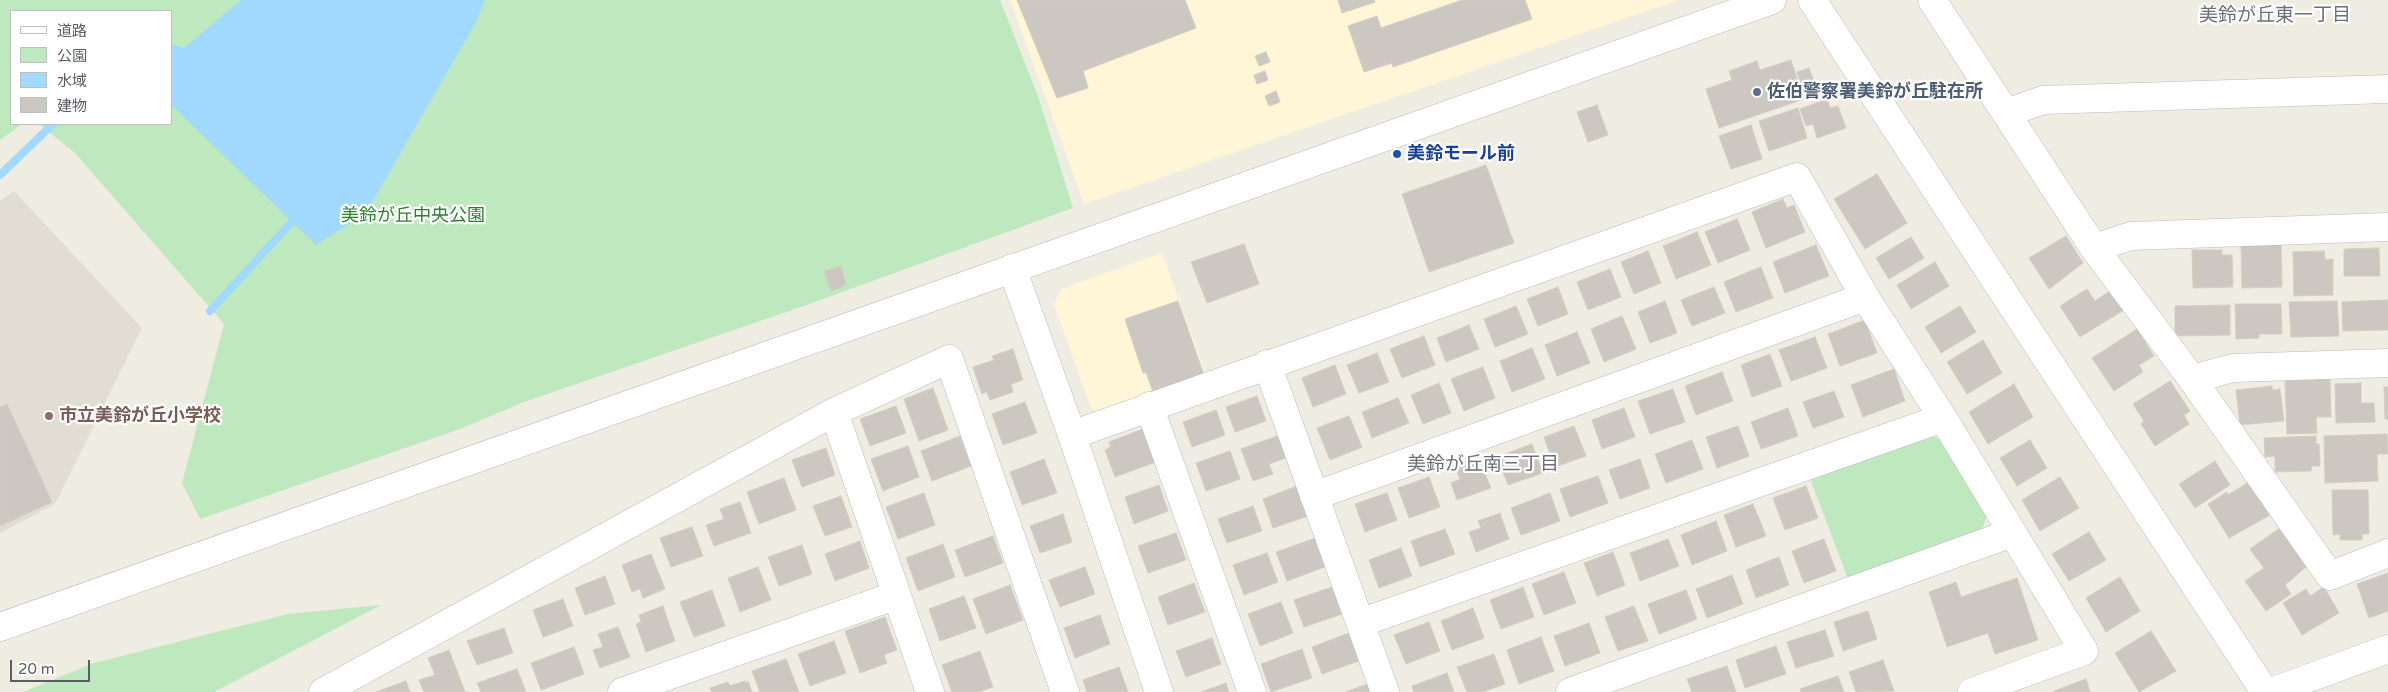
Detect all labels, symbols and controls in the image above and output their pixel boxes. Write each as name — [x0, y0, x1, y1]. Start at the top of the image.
district label: 美鈴が丘東一丁目 — [2199, 5, 2351, 27]
legend — [10, 10, 172, 125]
text: 道路 — [57, 22, 87, 40]
text: 公園 — [57, 47, 87, 65]
text: 水域 — [57, 72, 87, 90]
place label: 佐伯警察署美鈴が丘駐在所 — [1767, 81, 1983, 103]
marker: 佐伯警察署美鈴が丘駐在所 — [1751, 86, 1763, 98]
text: 建物 — [57, 97, 87, 115]
place label: 美鈴モール前 — [1407, 143, 1515, 165]
marker: 美鈴モール前 — [1391, 148, 1403, 160]
park label: 美鈴が丘中央公園 — [341, 205, 485, 227]
place label: 市立美鈴が丘小学校 — [59, 405, 221, 427]
marker: 市立美鈴が丘小学校 — [43, 410, 55, 422]
district label: 美鈴が丘南三丁目 — [1407, 454, 1559, 476]
scale bar — [12, 650, 92, 682]
text: 20 m — [18, 660, 55, 678]

